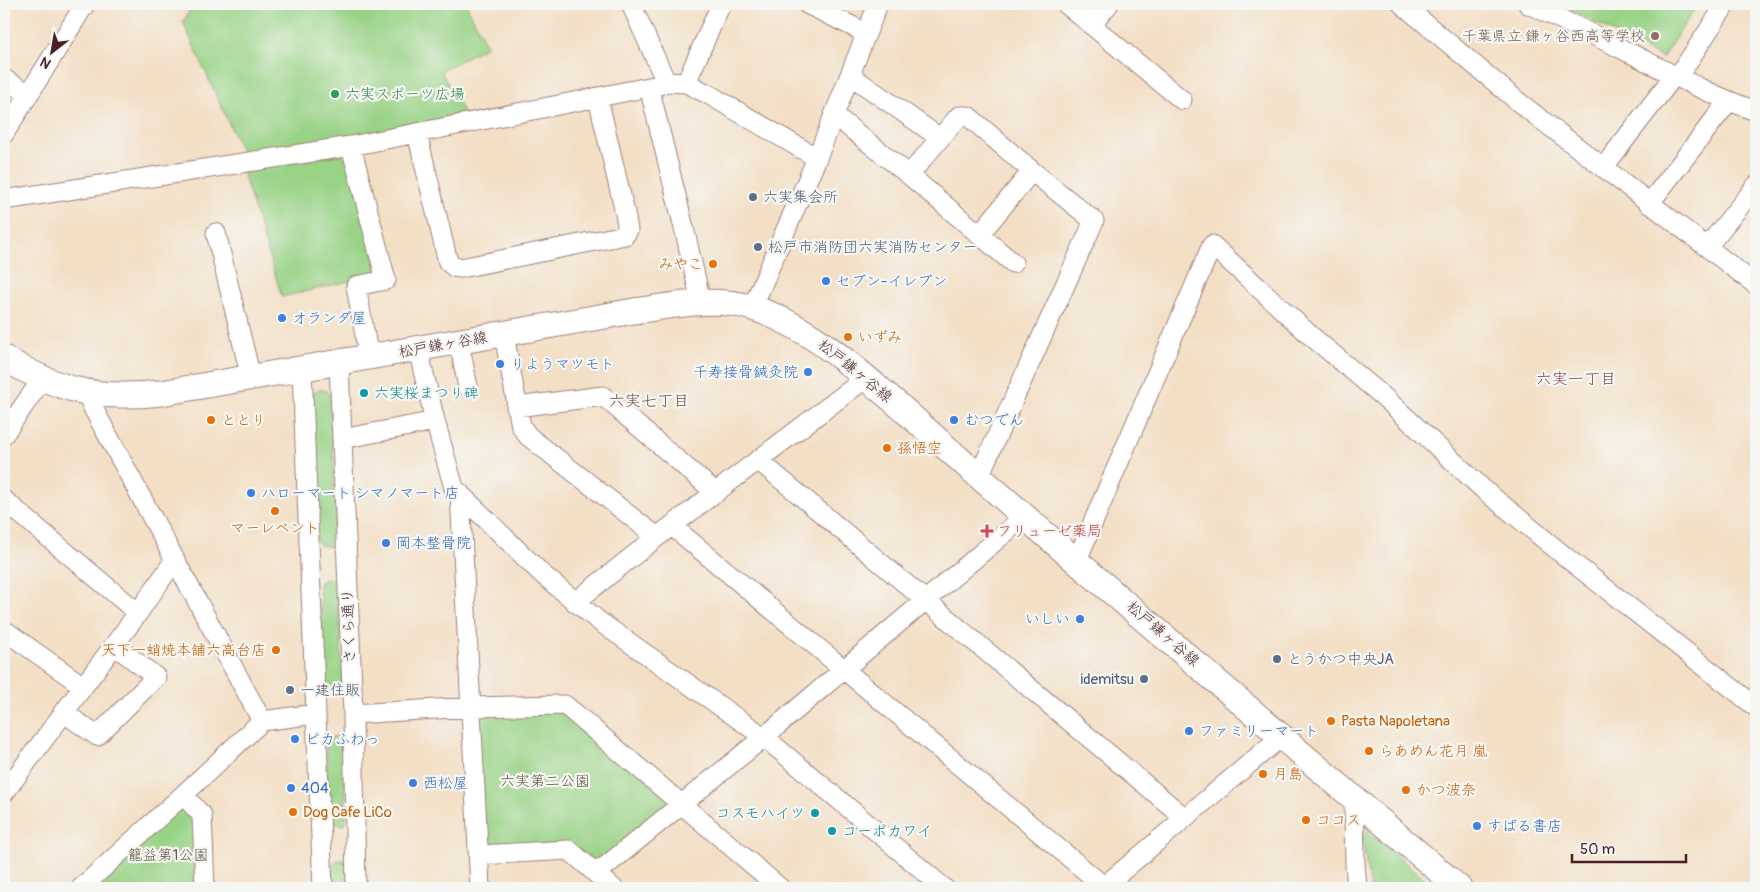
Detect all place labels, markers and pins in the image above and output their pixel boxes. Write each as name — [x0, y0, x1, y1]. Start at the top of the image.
place label: 千葉県立 鎌ヶ谷西高等学校 — [1462, 27, 1645, 46]
marker: 千葉県立 鎌ヶ谷西高等学校 — [1649, 30, 1661, 42]
place label: 六実スポーツ広場 — [345, 85, 465, 104]
marker: 六実スポーツ広場 — [329, 88, 341, 100]
place label: 六実集会所 — [763, 188, 838, 207]
marker: 六実集会所 — [747, 191, 759, 203]
place label: 松戸市消防団六実消防センター — [768, 238, 977, 257]
marker: 松戸市消防団六実消防センター — [752, 241, 764, 253]
place label: みやこ — [658, 255, 703, 274]
marker: みやこ — [707, 258, 719, 270]
place label: セブン-イレブン — [836, 272, 947, 291]
marker: セブン-イレブン — [820, 275, 832, 287]
place label: オランダ屋 — [292, 309, 366, 328]
marker: オランダ屋 — [276, 312, 288, 324]
place label: いずみ — [858, 328, 902, 347]
marker: いずみ — [842, 331, 854, 343]
place label: りようマツモト — [510, 355, 615, 374]
marker: りようマツモト — [494, 358, 506, 370]
place label: 千寿接骨鍼灸院 — [693, 363, 798, 382]
marker: 千寿接骨鍼灸院 — [802, 366, 814, 378]
place label: 六実桜まつり碑 — [374, 384, 479, 403]
marker: 六実桜まつり碑 — [358, 387, 370, 399]
place label: ととり — [221, 411, 266, 430]
place label: むつでん — [964, 411, 1024, 430]
marker: ととり — [205, 414, 217, 426]
marker: むつでん — [948, 414, 960, 426]
place label: 孫悟空 — [897, 439, 942, 458]
marker: 孫悟空 — [881, 442, 893, 454]
place label: ハローマート シマノマート店 — [261, 484, 459, 503]
marker: ハローマート シマノマート店 — [245, 487, 257, 499]
marker: マーレベント — [269, 505, 281, 517]
place label: マーレベント — [230, 519, 320, 538]
place label: フリューゼ薬局 — [997, 522, 1102, 541]
marker: フリューゼ薬局 — [981, 525, 993, 537]
place label: 岡本整骨院 — [396, 534, 471, 553]
marker: 岡本整骨院 — [380, 537, 392, 549]
place label: いしい — [1025, 610, 1070, 629]
marker: いしい — [1074, 613, 1086, 625]
place label: 天下一蛸焼本舗六高台店 — [101, 641, 266, 660]
marker: 天下一蛸焼本舗六高台店 — [270, 644, 282, 656]
place label: とうかつ中央JA — [1287, 650, 1394, 669]
marker: とうかつ中央JA — [1271, 653, 1283, 665]
place label: idemitsu — [1081, 670, 1134, 689]
marker: idemitsu — [1138, 673, 1150, 685]
place label: 一建住販 — [300, 681, 360, 700]
marker: 一建住販 — [284, 684, 296, 696]
place label: Pasta Napoletana — [1341, 712, 1450, 731]
marker: Pasta Napoletana — [1325, 715, 1337, 727]
place label: ファミリーマート — [1199, 722, 1319, 741]
marker: ファミリーマート — [1183, 725, 1195, 737]
place label: ピカふわっ — [305, 730, 380, 749]
marker: ピカふわっ — [289, 733, 301, 745]
place label: らあめん花月 嵐 — [1379, 742, 1487, 761]
marker: らあめん花月 嵐 — [1363, 745, 1375, 757]
place label: 月島 — [1273, 765, 1303, 784]
marker: 月島 — [1257, 768, 1269, 780]
place label: 西松屋 — [423, 774, 468, 793]
marker: 西松屋 — [407, 777, 419, 789]
place label: 404 — [301, 779, 329, 798]
place label: かつ波奈 — [1416, 781, 1476, 800]
marker: 404 — [285, 782, 297, 794]
marker: かつ波奈 — [1400, 784, 1412, 796]
place label: Dog Cafe LiCo — [303, 803, 392, 822]
place label: コスモハイツ — [716, 804, 805, 823]
marker: Dog Cafe LiCo — [287, 806, 299, 818]
marker: コスモハイツ — [809, 807, 821, 819]
place label: ココス — [1316, 811, 1361, 830]
marker: ココス — [1300, 814, 1312, 826]
place label: すばる書店 — [1487, 817, 1562, 836]
marker: すばる書店 — [1471, 820, 1483, 832]
place label: コーポカワイ — [842, 822, 932, 841]
marker: コーポカワイ — [826, 825, 838, 837]

